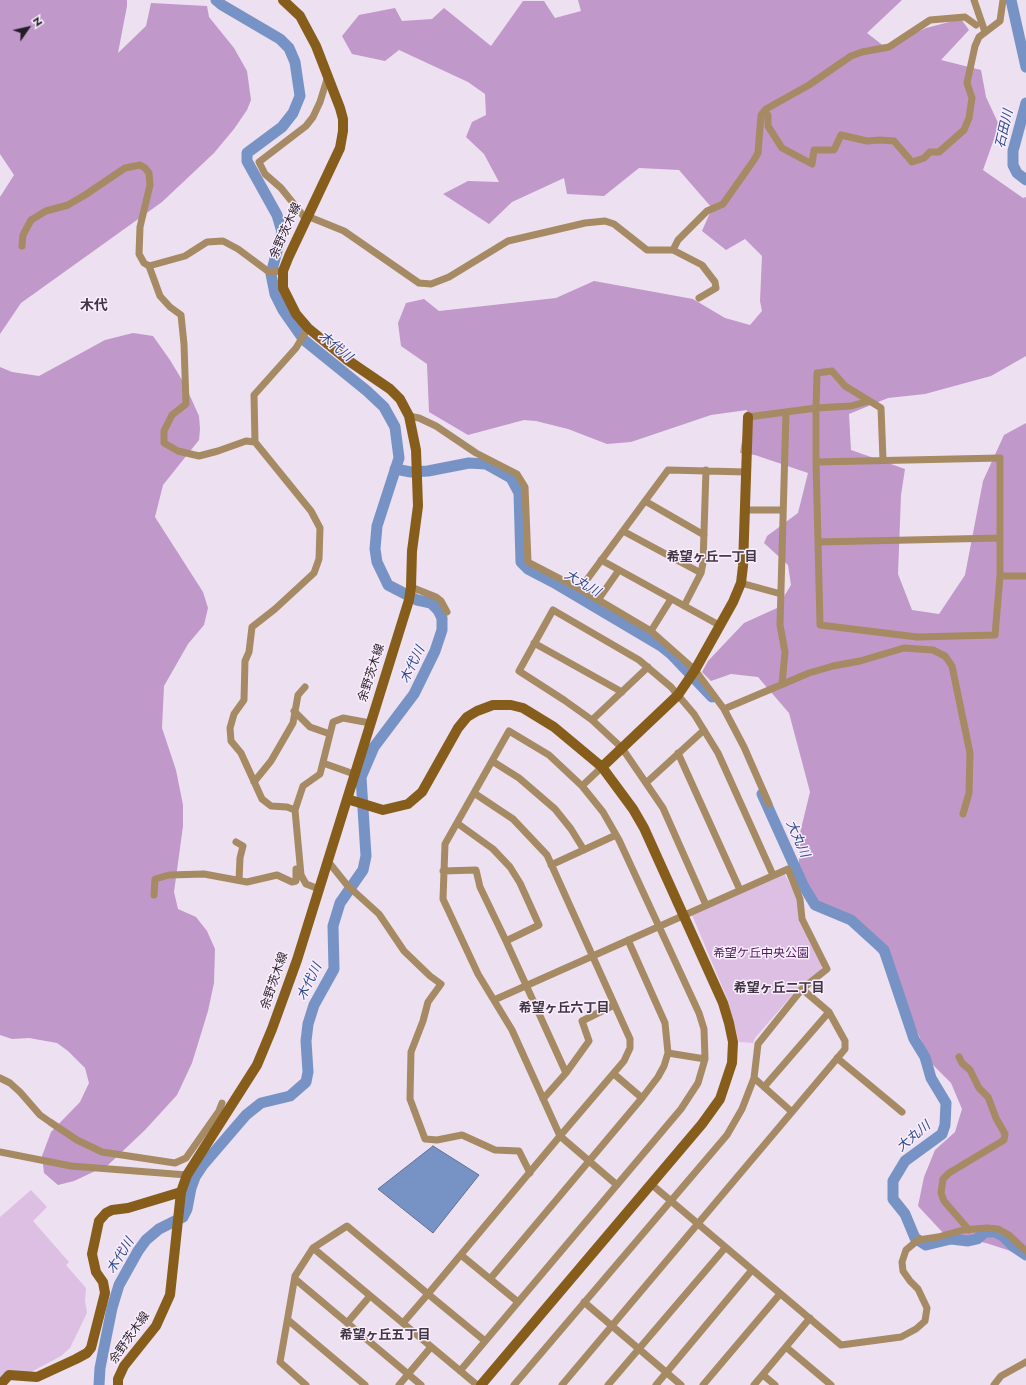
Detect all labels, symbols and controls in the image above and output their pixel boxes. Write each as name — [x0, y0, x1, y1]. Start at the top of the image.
north arrow — [8, 8, 48, 48]
text: N — [29, 13, 47, 29]
water label: 石田川 — [993, 108, 1017, 150]
street label: 余野茨木線 — [267, 201, 305, 261]
district label: 木代 — [80, 299, 108, 315]
water label: 木代川 — [315, 329, 355, 365]
district label: 希望ヶ丘一丁目 — [667, 550, 757, 566]
water label: 大丸川 — [561, 567, 603, 601]
street label: 余野茨木線 — [356, 642, 388, 704]
water label: 木代川 — [397, 644, 429, 686]
water label: 大丸川 — [782, 818, 812, 860]
park label: 希望ケ丘中央公園 — [713, 947, 809, 961]
street label: 余野茨木線 — [258, 950, 292, 1012]
water label: 木代川 — [294, 961, 326, 1003]
district label: 希望ヶ丘二丁目 — [734, 981, 824, 997]
district label: 希望ヶ丘六丁目 — [519, 1001, 609, 1017]
water label: 大丸川 — [894, 1118, 934, 1156]
water label: 木代川 — [104, 1235, 138, 1277]
street label: 余野茨木線 — [107, 1309, 153, 1367]
district label: 希望ヶ丘五丁目 — [340, 1328, 430, 1344]

